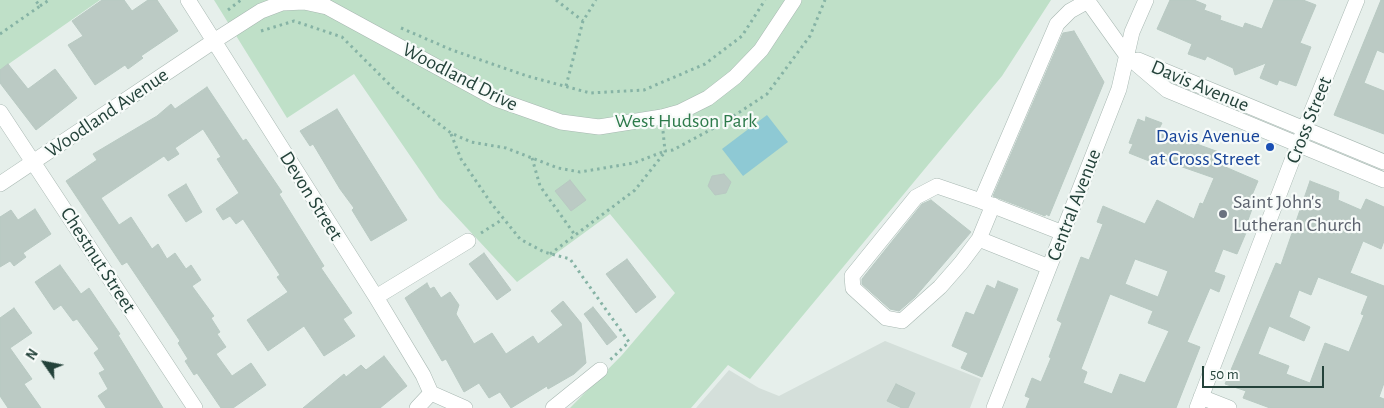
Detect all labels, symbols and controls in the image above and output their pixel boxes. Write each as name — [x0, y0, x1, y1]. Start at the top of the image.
street label: Woodland Drive — [398, 38, 522, 116]
street label: Davis Avenue — [1147, 55, 1253, 117]
street label: Woodland Avenue — [41, 63, 173, 163]
street label: Cross Street — [1281, 73, 1337, 167]
park label: West Hudson Park — [615, 109, 757, 133]
place label: Davis Avenue at Cross Street — [1150, 124, 1260, 171]
marker: Davis Avenue at Cross Street — [1264, 141, 1276, 153]
street label: Central Avenue — [1042, 146, 1106, 264]
street label: Devon Street — [274, 147, 348, 245]
place label: Saint John's Lutheran Church — [1233, 190, 1362, 237]
street label: Chestnut Street — [55, 203, 141, 317]
marker: Saint John's Lutheran Church — [1217, 208, 1229, 220]
north arrow — [20, 338, 70, 388]
text: N — [24, 347, 41, 363]
scale bar — [1204, 356, 1326, 388]
text: 50 m — [1210, 367, 1239, 382]

